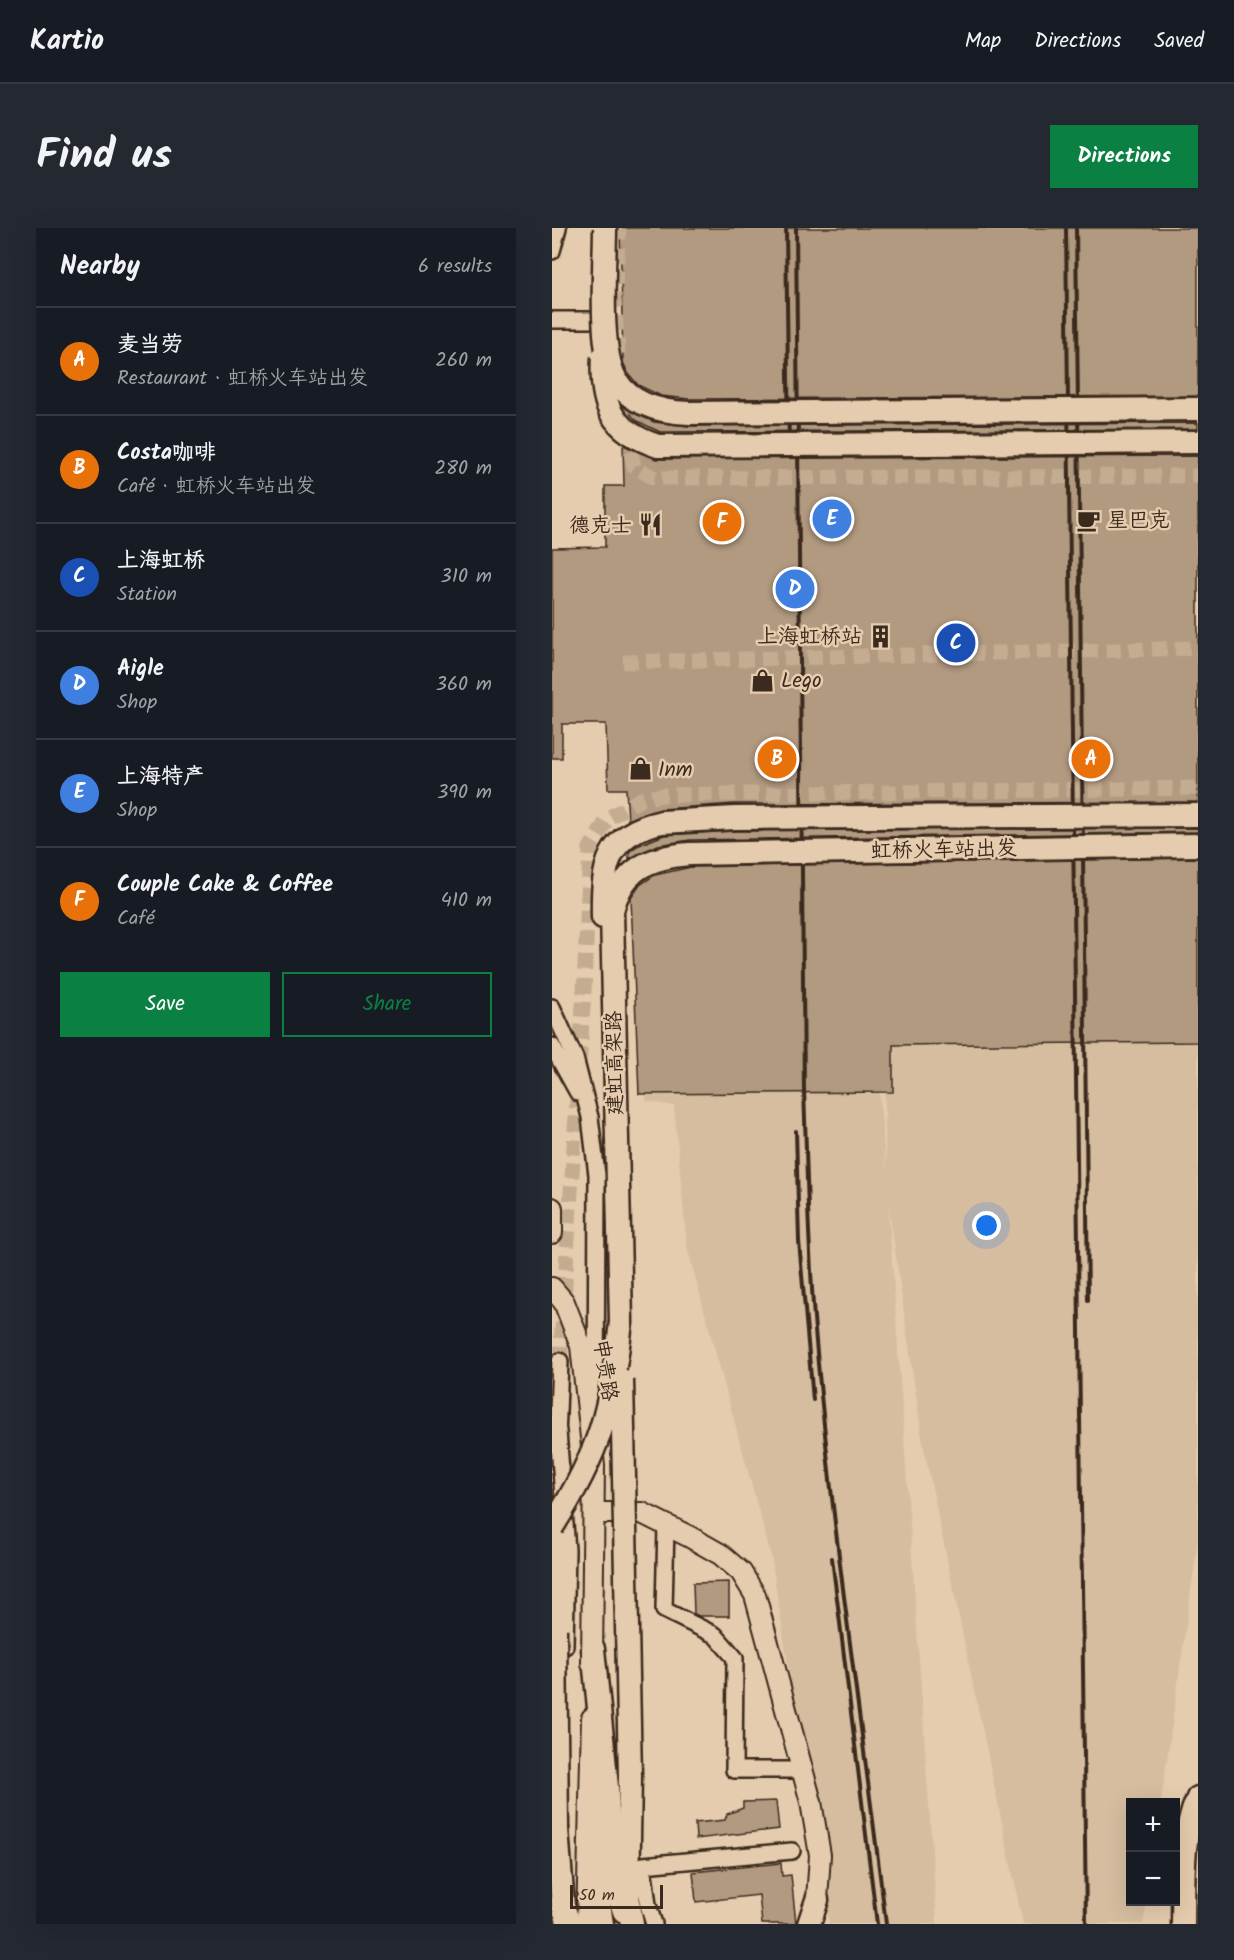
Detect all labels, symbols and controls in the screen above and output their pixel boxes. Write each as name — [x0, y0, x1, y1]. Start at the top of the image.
text: Kartio — [30, 19, 104, 64]
text: Map — [965, 25, 1001, 58]
text: Directions — [1034, 25, 1121, 58]
text: Saved — [1154, 25, 1204, 58]
text: Find us — [36, 123, 172, 190]
button: Directions — [1050, 125, 1198, 188]
text: Nearby — [60, 246, 140, 288]
text: 6 results — [418, 251, 492, 283]
text: 麦当劳 — [117, 328, 183, 363]
text: A — [73, 345, 86, 377]
text: 260 m — [435, 345, 492, 377]
text: Restaurant · 虹桥火车站出发 — [117, 363, 368, 395]
text: Costa咖啡 — [117, 436, 216, 471]
text: B — [73, 453, 86, 485]
text: 280 m — [434, 453, 492, 485]
text: Café · 虹桥火车站出发 — [117, 471, 315, 503]
pin: E — [812, 496, 852, 542]
pin: F — [702, 500, 742, 544]
place label: 星巴克 — [1107, 505, 1170, 538]
cafe icon: 星巴克 — [1076, 507, 1102, 533]
place label: 德克士 — [569, 510, 632, 543]
restaurant icon: 德克士 — [637, 512, 663, 538]
text: 上海虹桥 — [117, 544, 205, 579]
text: C — [73, 561, 86, 593]
text: 310 m — [440, 561, 492, 593]
pin: D — [776, 566, 814, 612]
text: Station — [117, 579, 177, 611]
pin: C — [936, 620, 976, 666]
place label: 上海虹桥站 — [757, 621, 862, 654]
building icon: 上海虹桥站 — [867, 623, 893, 649]
text: Aigle — [117, 652, 164, 687]
place label: Lego — [781, 665, 821, 698]
shop icon: Lego — [750, 667, 776, 693]
text: D — [73, 669, 86, 701]
text: 360 m — [436, 669, 492, 701]
text: Shop — [117, 687, 157, 719]
pin: B — [758, 736, 796, 782]
pin: A — [1072, 736, 1110, 782]
place label: Inm — [658, 754, 692, 787]
shop icon: Inm — [627, 756, 653, 782]
text: 上海特产 — [117, 760, 205, 795]
text: E — [74, 777, 85, 809]
text: 390 m — [437, 777, 492, 809]
text: Shop — [117, 795, 157, 827]
street label: 虹桥火车站出发 — [870, 833, 1018, 868]
text: Couple Cake & Coffee — [117, 868, 333, 903]
text: F — [74, 885, 85, 917]
text: 410 m — [441, 885, 492, 917]
text: Café — [117, 903, 155, 935]
button: Save — [60, 972, 270, 1037]
button: Share — [282, 972, 492, 1037]
street label: 建虹高架路 — [598, 1010, 633, 1116]
your location — [972, 1211, 1001, 1240]
street label: 申贵路 — [583, 1337, 626, 1404]
map controls — [1126, 1798, 1180, 1906]
button: + — [1126, 1798, 1180, 1852]
button: − — [1126, 1852, 1180, 1906]
scale bar — [570, 1882, 663, 1910]
text: 50 m — [579, 1883, 615, 1908]

